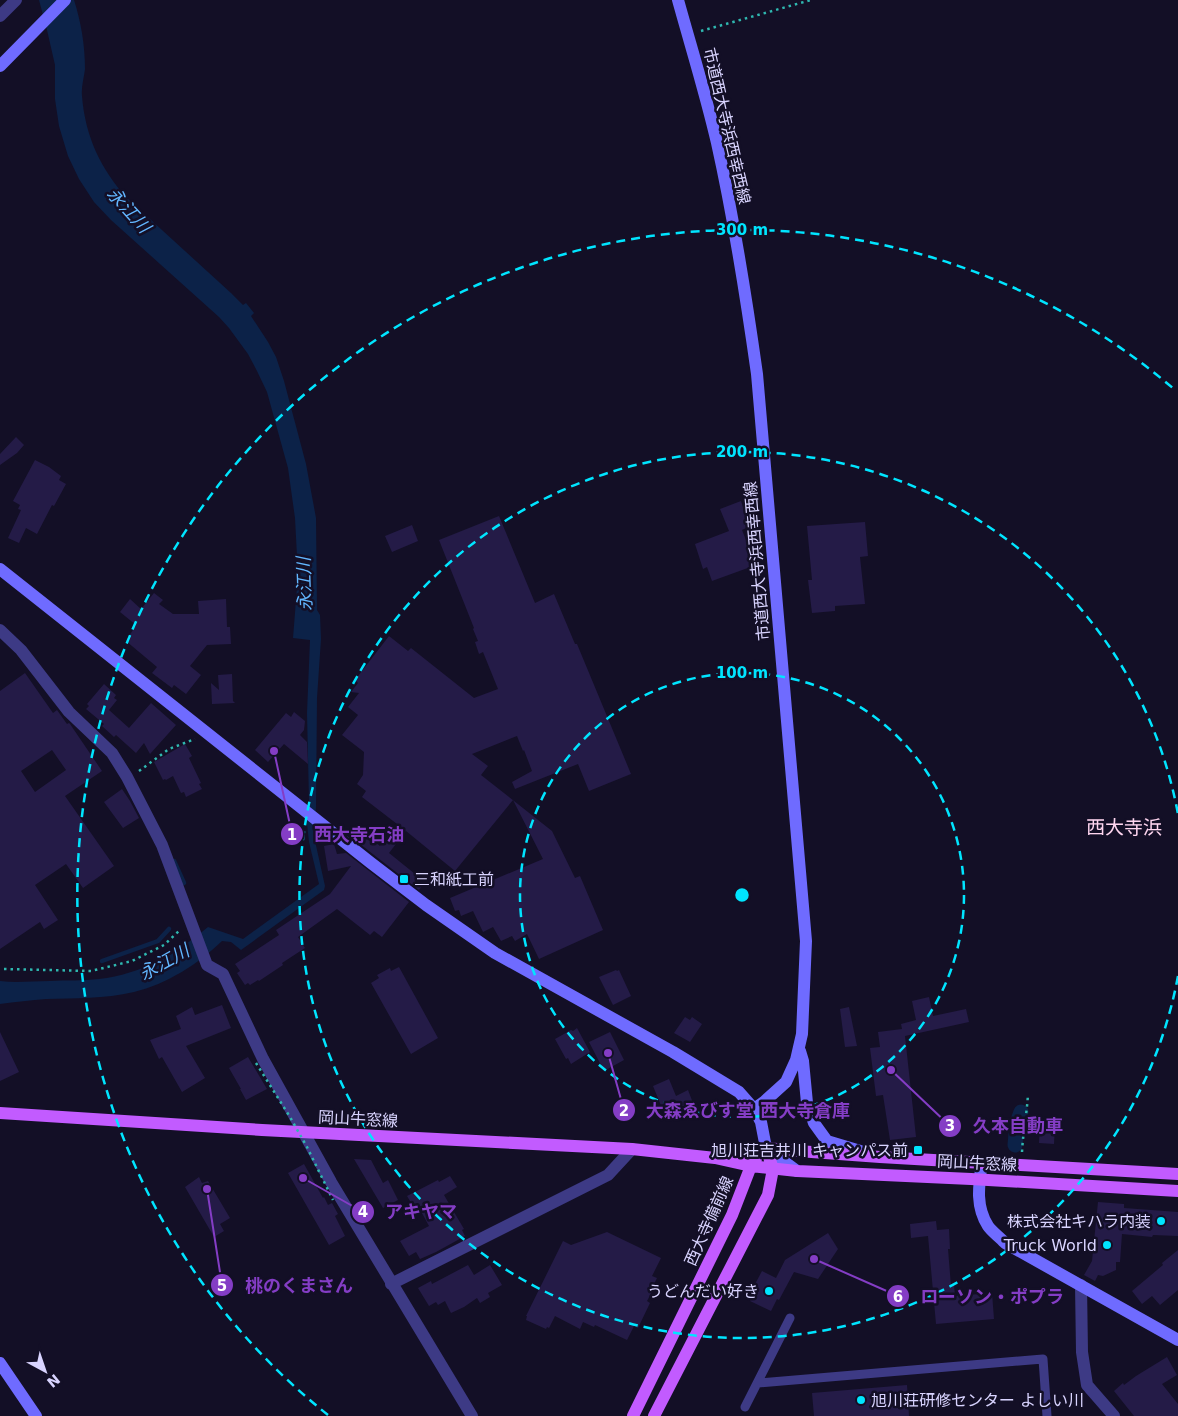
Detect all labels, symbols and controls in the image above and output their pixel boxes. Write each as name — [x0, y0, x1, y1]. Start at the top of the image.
street label: 市道西大寺浜西幸西線 — [700, 46, 754, 206]
water label: 永江川 — [103, 183, 156, 239]
text: 300 m — [716, 221, 768, 239]
text: 200 m — [716, 443, 768, 461]
street label: 市道西大寺浜西幸西線 — [741, 480, 773, 642]
water label: 永江川 — [292, 555, 315, 611]
text: 100 m — [716, 664, 768, 682]
district label: 西大寺浜 — [1086, 816, 1162, 838]
callout: 西大寺石油 — [279, 818, 414, 851]
text: 西大寺石油 — [314, 824, 404, 845]
text: 1 — [287, 826, 297, 844]
place label: 三和紙工前 — [414, 870, 494, 889]
marker: 三和紙工前 — [398, 873, 410, 885]
centre of rings — [733, 886, 751, 904]
water label: 永江川 — [135, 939, 194, 984]
callout: 大森ゑびす堂 西大寺倉庫 — [611, 1094, 860, 1127]
text: 大森ゑびす堂 西大寺倉庫 — [646, 1100, 850, 1121]
text: 2 — [619, 1102, 629, 1120]
street label: 岡山牛窓線 — [318, 1107, 398, 1131]
callout: 久本自動車 — [938, 1109, 1073, 1142]
text: 久本自動車 — [973, 1115, 1063, 1136]
text: 3 — [945, 1117, 955, 1135]
place label: 旭川荘吉井川 キャンパス前 — [711, 1141, 908, 1160]
marker: 旭川荘吉井川 キャンパス前 — [912, 1144, 924, 1156]
street label: 岡山牛窓線 — [937, 1151, 1017, 1175]
street label: 西大寺備前線 — [681, 1173, 737, 1269]
callout: アキヤマ — [350, 1195, 467, 1228]
text: アキヤマ — [385, 1201, 457, 1222]
text: 4 — [358, 1203, 368, 1221]
place label: 株式会社キハラ内装 — [1007, 1212, 1151, 1231]
marker: 株式会社キハラ内装 — [1155, 1215, 1167, 1227]
place label: Truck World — [1003, 1236, 1097, 1255]
marker: Truck World — [1101, 1239, 1113, 1251]
callout: 桃のくまさん — [210, 1269, 363, 1302]
text: 桃のくまさん — [245, 1275, 353, 1296]
text: 5 — [217, 1277, 227, 1295]
callout: ローソン・ポプラ — [885, 1280, 1074, 1313]
place label: うどんだい好き — [647, 1282, 759, 1301]
marker: うどんだい好き — [763, 1285, 775, 1297]
text: ローソン・ポプラ — [920, 1286, 1064, 1307]
text: 6 — [893, 1288, 903, 1306]
north arrow — [20, 1346, 70, 1396]
text: N — [44, 1371, 63, 1391]
place label: 旭川荘研修センター よしい川 — [871, 1391, 1084, 1410]
marker: 旭川荘研修センター よしい川 — [855, 1394, 867, 1406]

